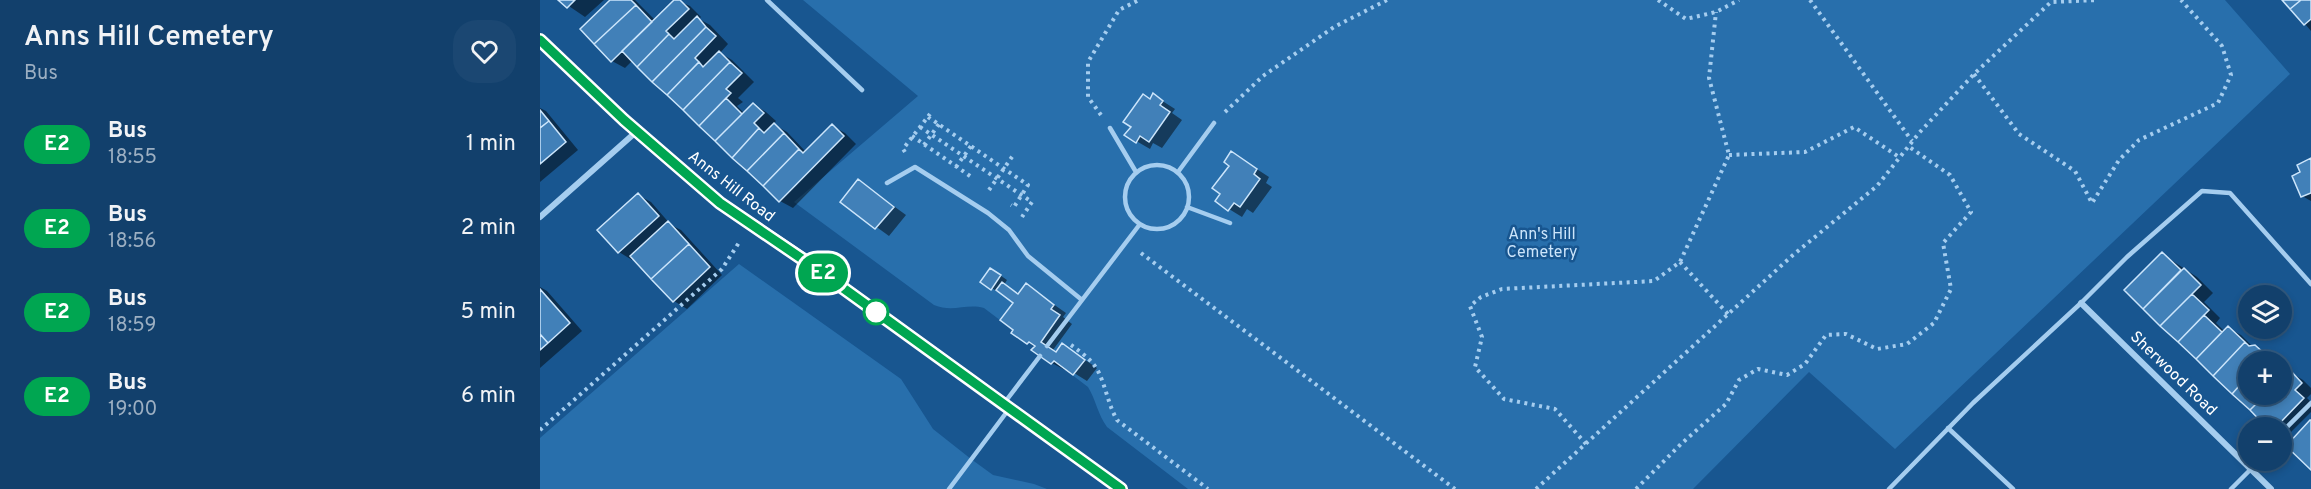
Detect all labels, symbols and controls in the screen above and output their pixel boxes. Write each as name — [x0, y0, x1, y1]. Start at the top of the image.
text: Anns Hill Cemetery — [24, 20, 274, 56]
button: heart — [453, 20, 516, 83]
text: Bus — [24, 61, 58, 87]
text: Bus — [108, 118, 147, 145]
text: E2 — [44, 131, 70, 158]
text: 1 min — [466, 131, 516, 158]
text: 18:55 — [108, 145, 157, 171]
street label: Anns Hill Road — [684, 147, 778, 227]
text: Bus — [108, 202, 147, 229]
text: E2 — [44, 215, 70, 242]
text: 2 min — [461, 215, 516, 242]
park label: Ann's Hill Cemetery — [1507, 225, 1577, 263]
text: 18:56 — [108, 229, 157, 255]
line badge: E2 — [796, 254, 850, 292]
text: E2 — [810, 260, 836, 287]
map controls — [2238, 285, 2292, 471]
button: layers — [2238, 285, 2292, 339]
text: Bus — [108, 286, 147, 313]
text: E2 — [44, 299, 70, 326]
text: 5 min — [461, 299, 516, 326]
unlabelled marker — [863, 299, 889, 325]
text: 18:59 — [108, 313, 156, 339]
street label: Sherwood Road — [2125, 327, 2221, 421]
button: + — [2238, 351, 2292, 405]
text: Bus — [108, 370, 147, 397]
text: E2 — [44, 383, 70, 410]
text: 6 min — [461, 383, 516, 410]
text: 19:00 — [108, 397, 157, 423]
button: − — [2238, 417, 2292, 471]

